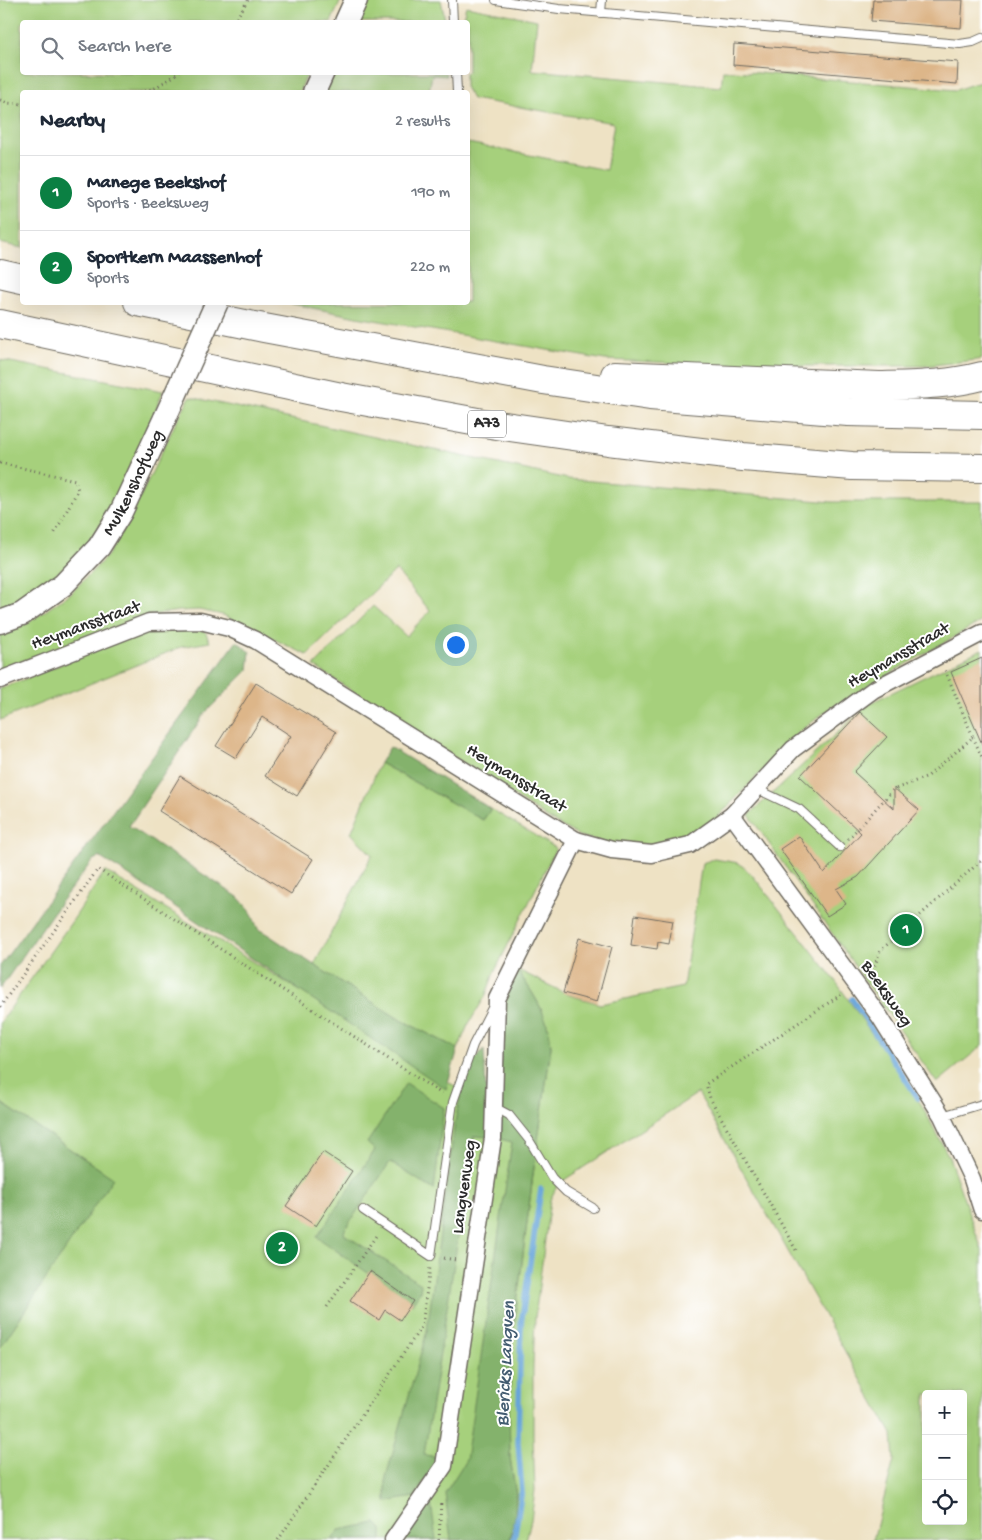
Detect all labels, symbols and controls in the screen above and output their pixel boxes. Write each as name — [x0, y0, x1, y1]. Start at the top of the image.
search box — [20, 20, 470, 75]
icon: search — [38, 34, 66, 62]
text: Search here — [78, 36, 172, 59]
text: Nearby — [40, 110, 105, 135]
text: 2 results — [395, 113, 450, 132]
text: Manege Beekshof — [87, 172, 225, 195]
text: 1 — [53, 184, 59, 203]
text: 190 m — [411, 184, 450, 203]
text: Sports · Beeksweg — [87, 195, 209, 214]
text: Sportkern Maassenhof — [87, 247, 261, 270]
text: 2 — [52, 259, 60, 278]
text: 220 m — [410, 259, 450, 278]
text: Sports — [87, 270, 129, 289]
road number: A73 — [468, 410, 506, 438]
street label: Mulkenshofweg — [98, 427, 168, 540]
street label: Heymansstraat — [29, 596, 145, 655]
street label: Heymansstraat — [844, 618, 955, 694]
your location — [443, 632, 469, 658]
street label: Heymansstraat — [462, 740, 571, 819]
pin: 1 — [890, 911, 922, 949]
street label: Beeksweg — [855, 956, 916, 1031]
street label: Langvenweg — [448, 1139, 482, 1235]
pin: 2 — [266, 1229, 298, 1267]
water label: Blericks Langven — [492, 1300, 522, 1427]
map controls — [922, 1390, 967, 1525]
button: + — [922, 1390, 967, 1435]
button: − — [922, 1435, 967, 1480]
button: locate — [922, 1480, 967, 1525]

